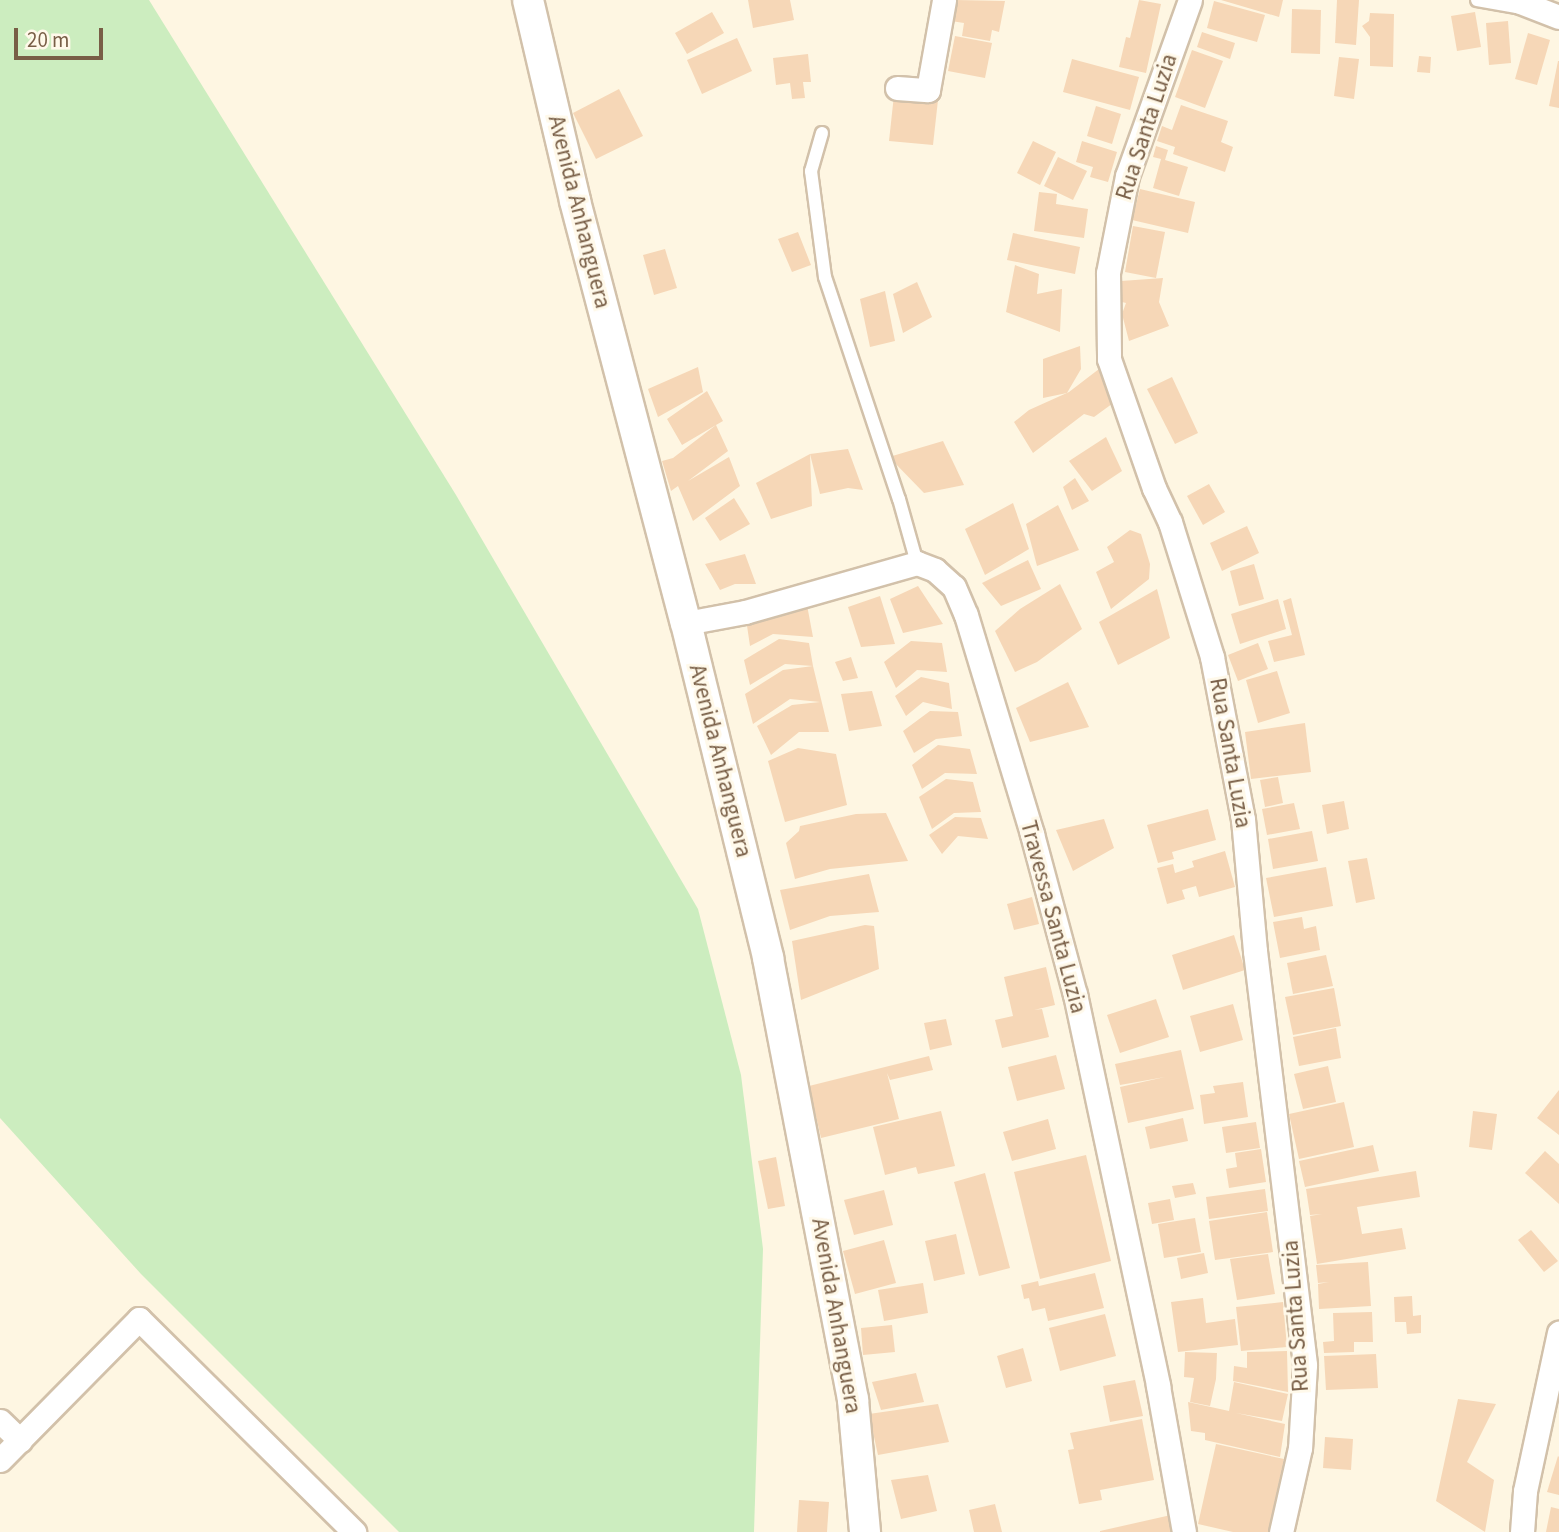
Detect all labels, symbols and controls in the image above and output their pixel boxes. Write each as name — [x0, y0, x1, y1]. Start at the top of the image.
scale bar — [18, 14, 107, 58]
text: 20 m — [27, 25, 69, 55]
street label: Rua Santa Luzia — [1110, 50, 1184, 204]
street label: Avenida Anhanguera — [542, 113, 616, 311]
street label: Avenida Anhanguera — [683, 662, 757, 860]
street label: Rua Santa Luzia — [1203, 676, 1257, 830]
street label: Travessa Santa Luzia — [1014, 818, 1092, 1016]
street label: Avenida Anhanguera — [805, 1216, 867, 1416]
street label: Rua Santa Luzia — [1277, 1239, 1315, 1393]

